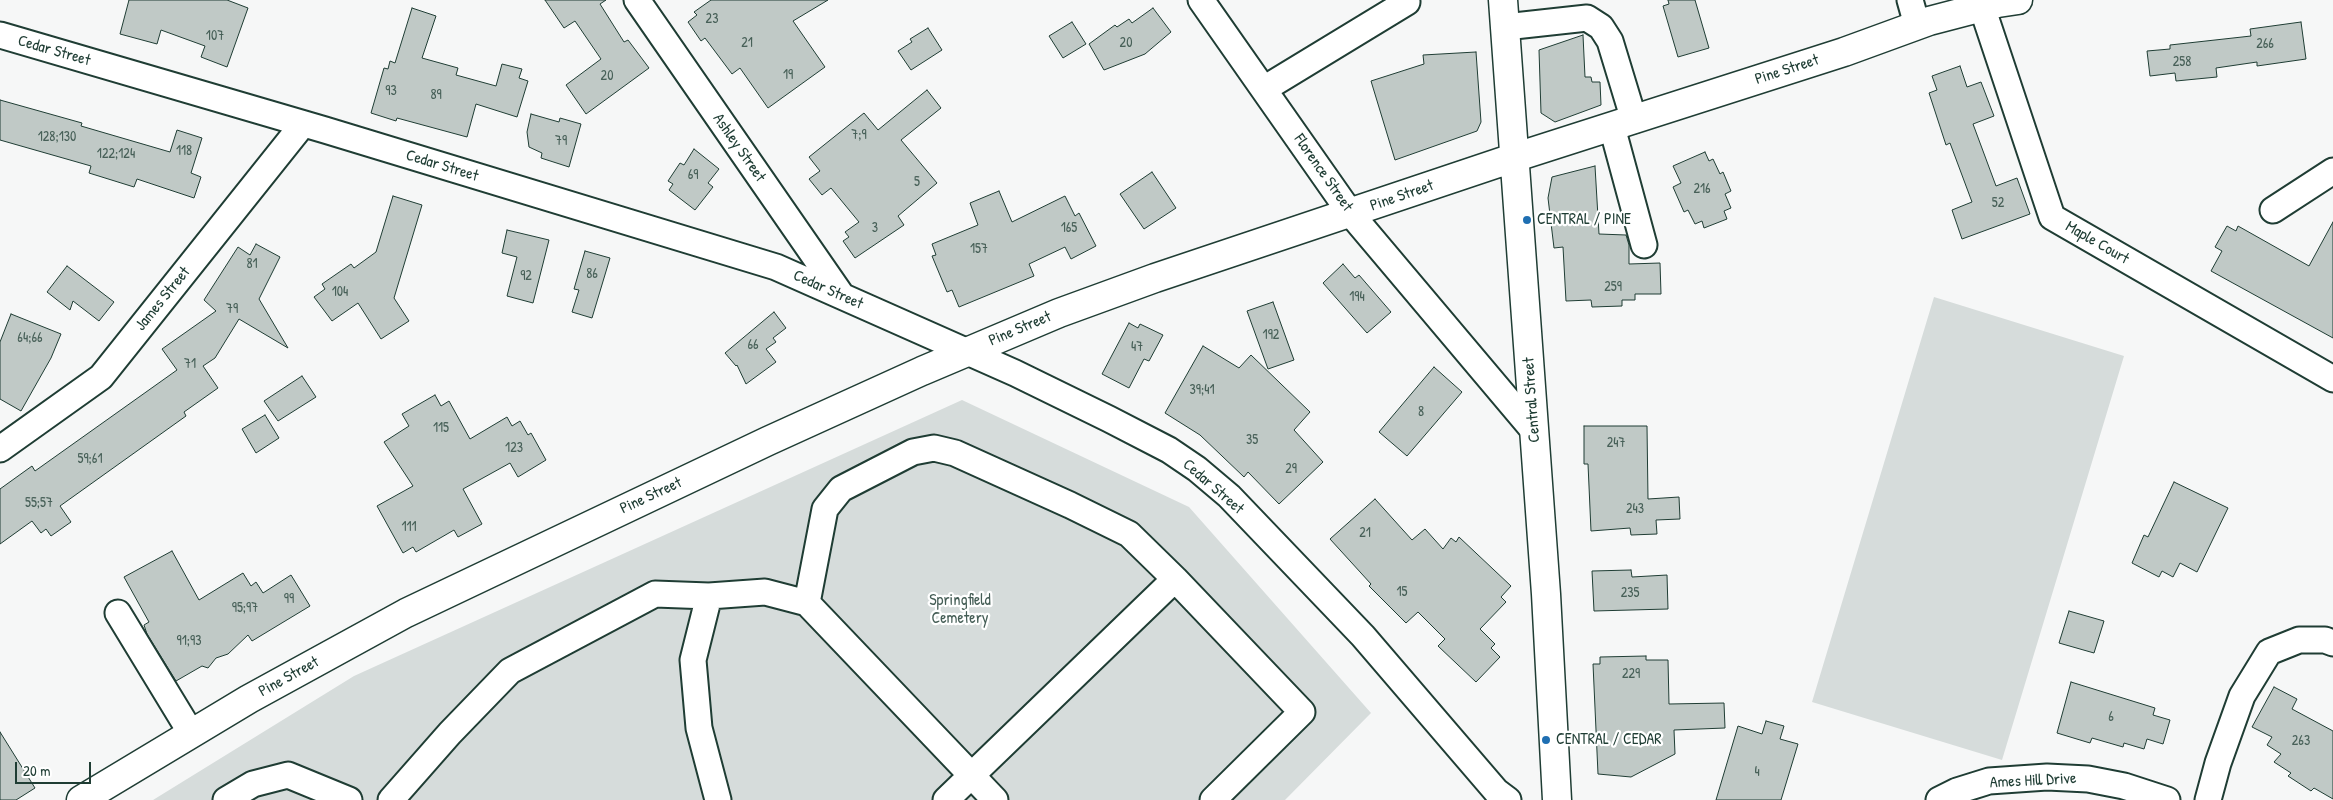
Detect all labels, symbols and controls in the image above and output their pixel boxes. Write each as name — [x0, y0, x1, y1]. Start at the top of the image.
house number: 23 — [706, 11, 718, 27]
house number: 107 — [206, 28, 224, 44]
street label: Cedar Street — [15, 31, 93, 71]
house number: 21 — [741, 35, 753, 51]
house number: 20 — [1120, 35, 1132, 51]
house number: 266 — [2256, 36, 2274, 52]
street label: Pine Street — [1753, 51, 1821, 89]
house number: 258 — [2173, 54, 2191, 70]
house number: 19 — [783, 67, 793, 83]
house number: 20 — [601, 68, 613, 84]
house number: 93 — [385, 83, 397, 99]
house number: 89 — [430, 87, 442, 103]
street label: Ashley Street — [708, 110, 770, 186]
house number: 7;9 — [851, 127, 867, 143]
house number: 128;130 — [38, 129, 76, 145]
street label: Florence Street — [1289, 131, 1357, 215]
house number: 79 — [555, 133, 567, 149]
house number: 118 — [176, 143, 192, 159]
house number: 122;124 — [97, 146, 135, 162]
street label: Cedar Street — [403, 146, 481, 186]
house number: 69 — [688, 167, 698, 183]
house number: 5 — [914, 174, 920, 190]
street label: Pine Street — [1368, 176, 1436, 216]
house number: 216 — [1693, 181, 1711, 197]
house number: 52 — [1992, 195, 2004, 211]
place label: CENTRAL / PINE — [1537, 210, 1631, 230]
marker: CENTRAL / PINE — [1521, 214, 1533, 226]
street label: Maple Court — [2062, 217, 2132, 269]
house number: 3 — [872, 220, 878, 236]
house number: 165 — [1061, 220, 1077, 236]
house number: 157 — [970, 241, 988, 257]
house number: 81 — [246, 256, 258, 272]
street label: James Street — [131, 263, 195, 335]
house number: 86 — [586, 266, 598, 282]
street label: Cedar Street — [790, 266, 866, 314]
house number: 92 — [520, 268, 532, 284]
house number: 259 — [1604, 279, 1622, 295]
house number: 104 — [332, 284, 348, 300]
house number: 194 — [1349, 289, 1365, 305]
house number: 79 — [226, 301, 238, 317]
street label: Pine Street — [986, 307, 1054, 351]
house number: 192 — [1263, 327, 1279, 343]
house number: 64;66 — [17, 330, 43, 346]
house number: 66 — [747, 337, 759, 353]
house number: 47 — [1131, 339, 1143, 355]
house number: 71 — [184, 356, 196, 372]
street label: Central Street — [1519, 357, 1545, 443]
house number: 39;41 — [1190, 382, 1214, 398]
house number: 8 — [1418, 404, 1424, 420]
house number: 115 — [433, 420, 449, 436]
house number: 35 — [1246, 432, 1258, 448]
house number: 247 — [1607, 435, 1625, 451]
house number: 123 — [505, 440, 523, 456]
house number: 59;61 — [78, 451, 102, 467]
street label: Cedar Street — [1178, 455, 1248, 519]
house number: 29 — [1285, 461, 1297, 477]
street label: Pine Street — [617, 473, 685, 519]
house number: 55;57 — [25, 495, 53, 511]
house number: 243 — [1626, 501, 1644, 517]
house number: 111 — [401, 519, 417, 535]
house number: 21 — [1359, 525, 1371, 541]
house number: 15 — [1396, 584, 1408, 600]
house number: 235 — [1621, 585, 1639, 601]
house number: 99 — [284, 591, 294, 607]
park label: Springfield Cemetery — [929, 591, 991, 629]
house number: 95;97 — [232, 600, 258, 616]
house number: 91;93 — [177, 633, 201, 649]
street label: Pine Street — [256, 653, 322, 701]
house number: 229 — [1622, 666, 1640, 682]
house number: 6 — [2108, 709, 2114, 725]
place label: CENTRAL / CEDAR — [1556, 730, 1662, 750]
house number: 263 — [2292, 733, 2310, 749]
marker: CENTRAL / CEDAR — [1540, 734, 1552, 746]
scale bar — [18, 752, 94, 784]
text: 20 m — [23, 760, 50, 781]
house number: 4 — [1754, 764, 1760, 780]
street label: Ames Hill Drive — [1989, 769, 2077, 793]

